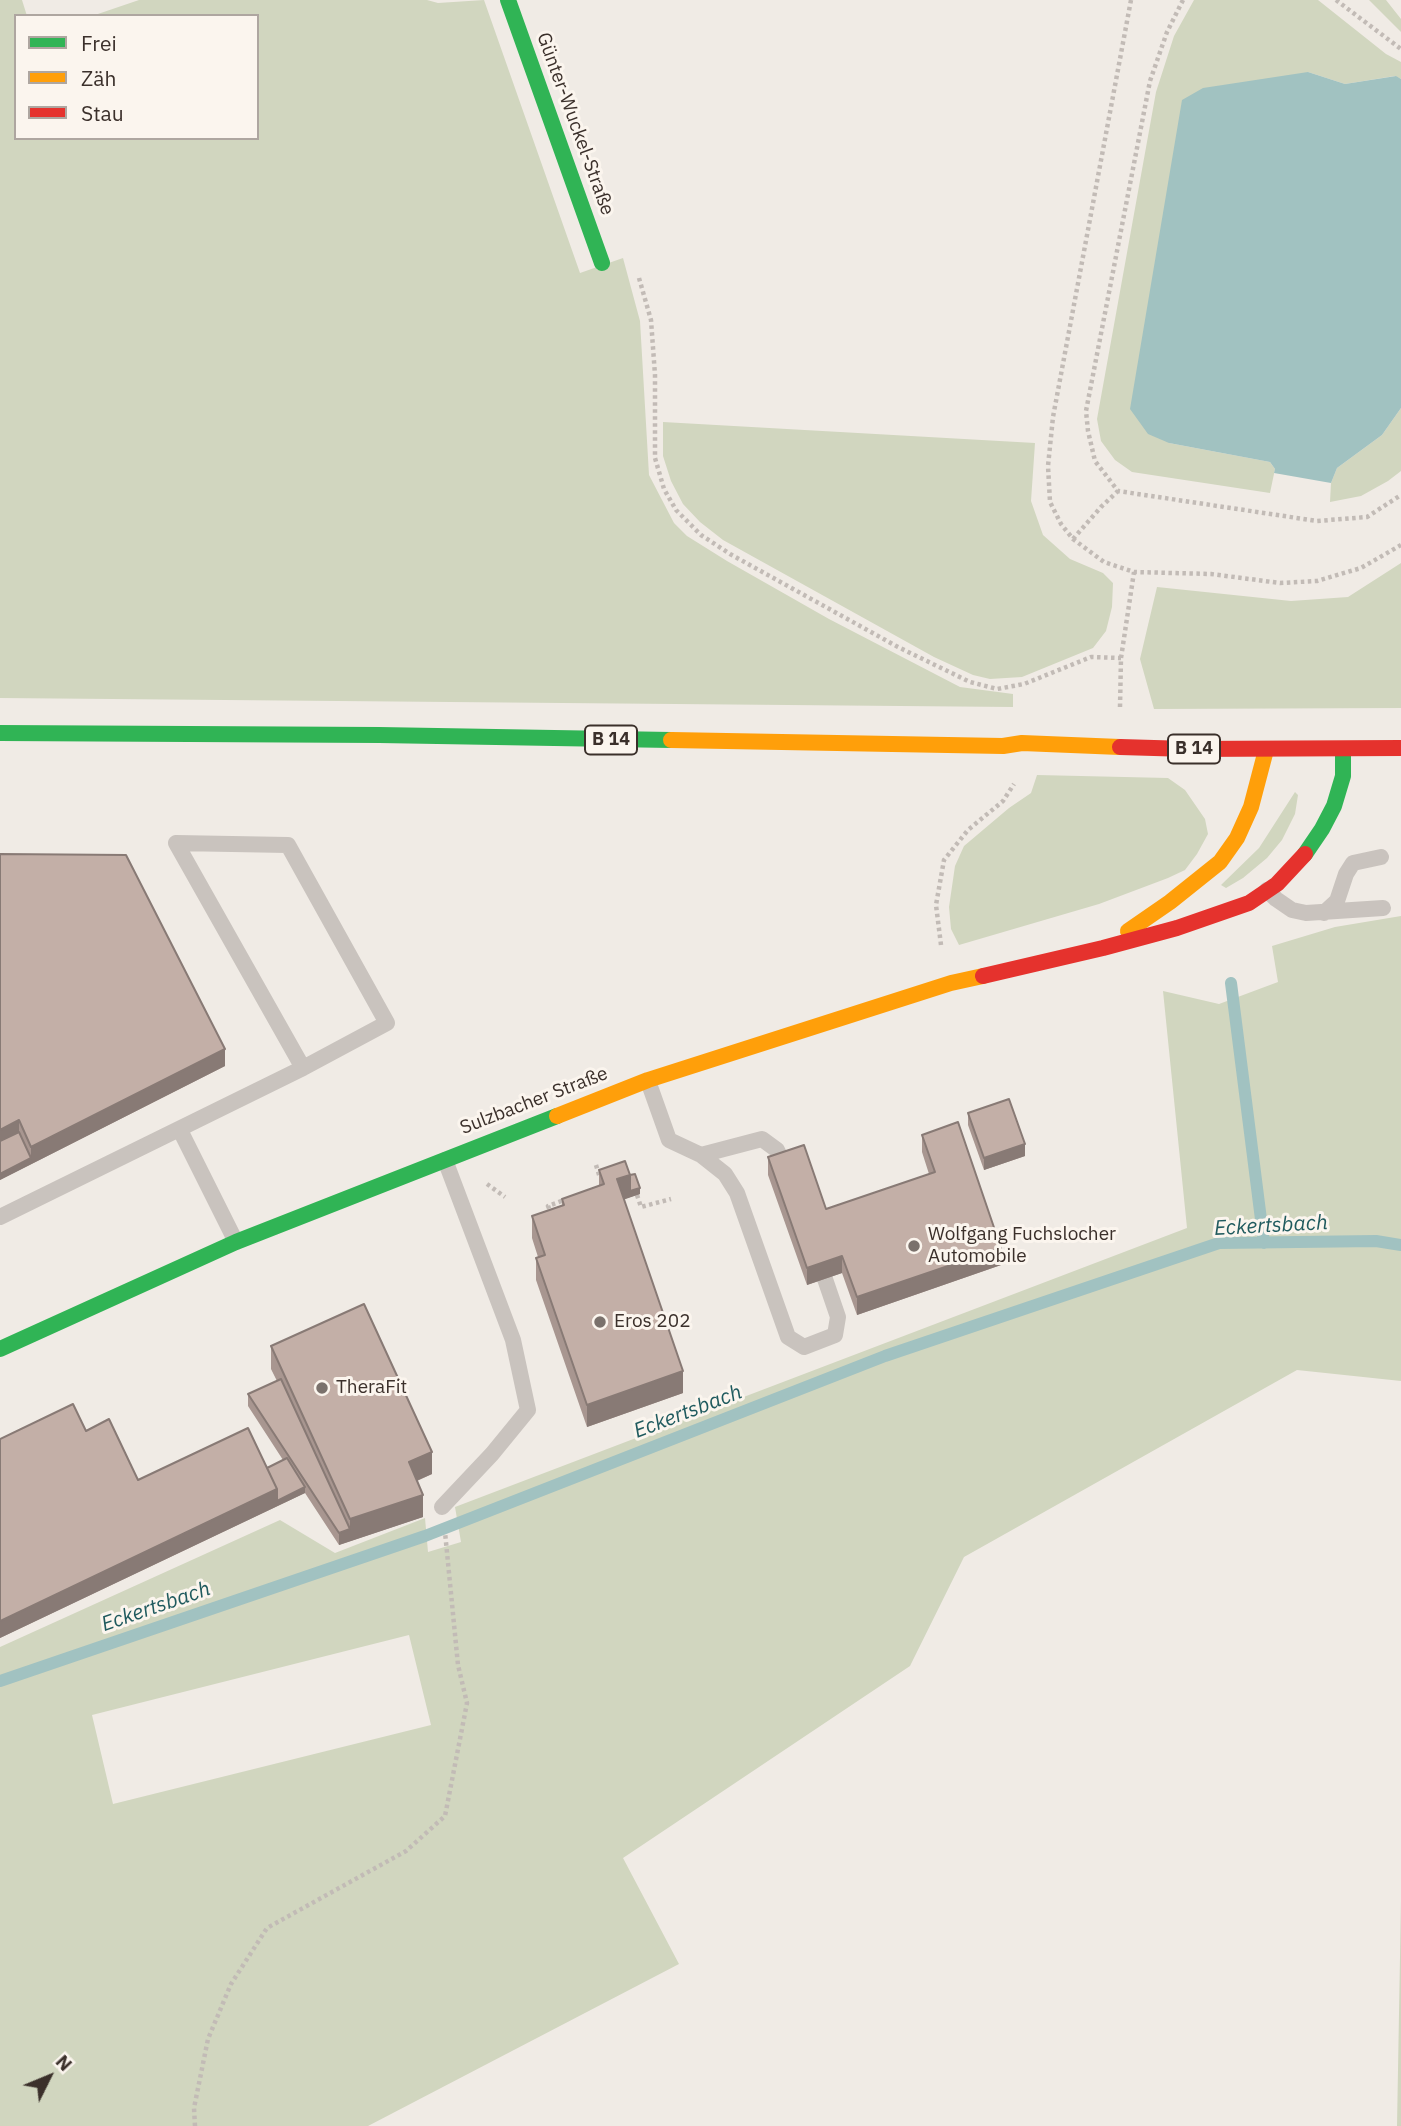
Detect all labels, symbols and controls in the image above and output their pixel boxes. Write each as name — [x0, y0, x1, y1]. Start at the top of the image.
legend — [14, 14, 259, 140]
text: Frei — [81, 29, 117, 57]
street label: Günter-Wuckel-Straße — [531, 30, 619, 218]
text: Zäh — [81, 64, 116, 92]
text: Stau — [81, 99, 124, 127]
road number: B 14 — [585, 726, 637, 754]
road number: B 14 — [1168, 734, 1220, 764]
street label: Sulzbacher Straße — [457, 1062, 611, 1140]
water label: Eckertsbach — [1214, 1210, 1328, 1242]
place label: Wolfgang Fuchslocher Automobile — [928, 1224, 1116, 1268]
marker: Wolfgang Fuchslocher Automobile — [906, 1238, 922, 1254]
place label: Eros 202 — [614, 1311, 691, 1333]
marker: Eros 202 — [592, 1314, 608, 1330]
place label: TheraFit — [336, 1377, 407, 1399]
marker: TheraFit — [314, 1380, 330, 1396]
water label: Eckertsbach — [630, 1380, 746, 1444]
water label: Eckertsbach — [98, 1577, 214, 1637]
north arrow — [14, 2042, 84, 2112]
text: N — [51, 2049, 78, 2076]

